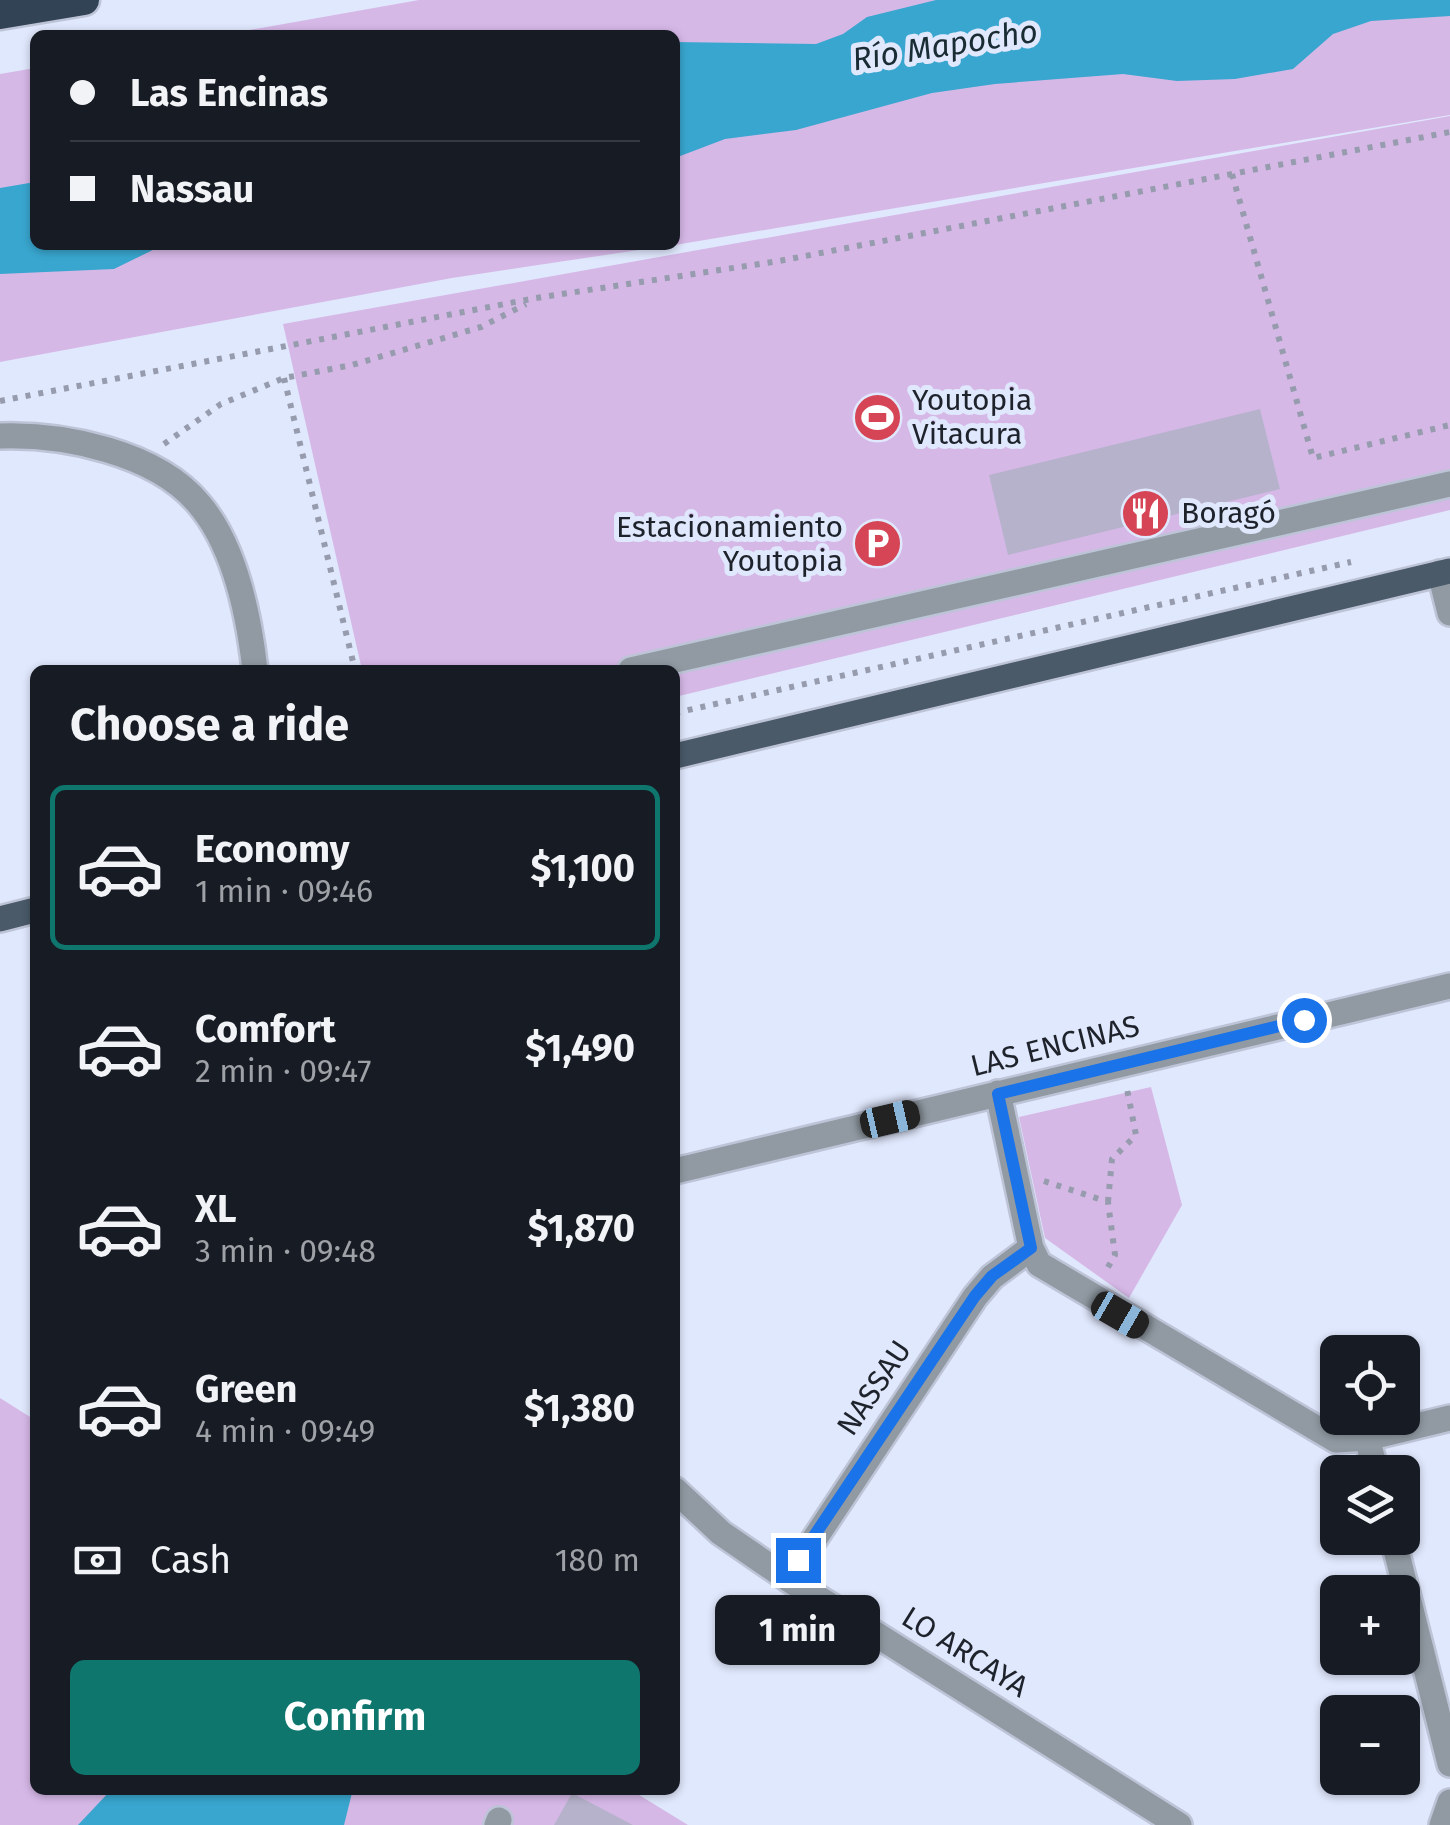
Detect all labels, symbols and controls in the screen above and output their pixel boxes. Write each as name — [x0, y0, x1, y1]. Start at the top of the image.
water label: Río Mapocho — [850, 12, 1040, 78]
text: Las Encinas — [130, 70, 328, 116]
text: Nassau — [130, 166, 254, 212]
place label: Youtopia Vitacura — [912, 382, 1032, 452]
sports icon: Youtopia Vitacura — [851, 391, 903, 443]
restaurant icon: Boragó — [1120, 487, 1172, 539]
place label: Boragó — [1181, 495, 1276, 531]
place label: Estacionamiento Youtopia — [616, 509, 843, 579]
parking icon: Estacionamiento Youtopia — [852, 518, 904, 570]
text: Choose a ride — [70, 698, 349, 752]
icon: car — [75, 823, 165, 913]
text: Economy — [195, 826, 350, 872]
text: $1,100 — [530, 845, 635, 891]
text: 1 min · 09:46 — [195, 872, 373, 910]
route start — [1282, 998, 1327, 1043]
icon: car — [75, 1003, 165, 1093]
text: Comfort — [195, 1006, 336, 1052]
street label: LAS ENCINAS — [967, 1008, 1143, 1084]
text: $1,490 — [525, 1025, 635, 1071]
text: 2 min · 09:47 — [195, 1052, 371, 1090]
car — [857, 1098, 923, 1140]
icon: car — [75, 1183, 165, 1273]
text: XL — [195, 1186, 237, 1232]
text: $1,870 — [528, 1205, 635, 1251]
text: 3 min · 09:48 — [195, 1232, 376, 1270]
car — [1087, 1287, 1153, 1343]
street label: NASSAU — [829, 1334, 919, 1442]
map controls — [1320, 1335, 1420, 1795]
button: locate — [1320, 1335, 1420, 1435]
icon: car — [75, 1363, 165, 1453]
text: Green — [195, 1366, 298, 1412]
text: $1,380 — [524, 1385, 635, 1431]
text: 4 min · 09:49 — [195, 1412, 375, 1450]
button: layers — [1320, 1455, 1420, 1555]
icon: cash — [70, 1533, 125, 1588]
text: Cash — [150, 1537, 231, 1583]
route end — [776, 1538, 821, 1583]
text: 180 m — [555, 1541, 640, 1579]
button: + — [1320, 1575, 1420, 1675]
callout: 1 min — [716, 1595, 880, 1665]
street label: LO ARCAYA — [895, 1599, 1035, 1705]
text: 1 min — [759, 1611, 836, 1649]
button: Confirm — [70, 1660, 640, 1775]
button: − — [1320, 1695, 1420, 1795]

